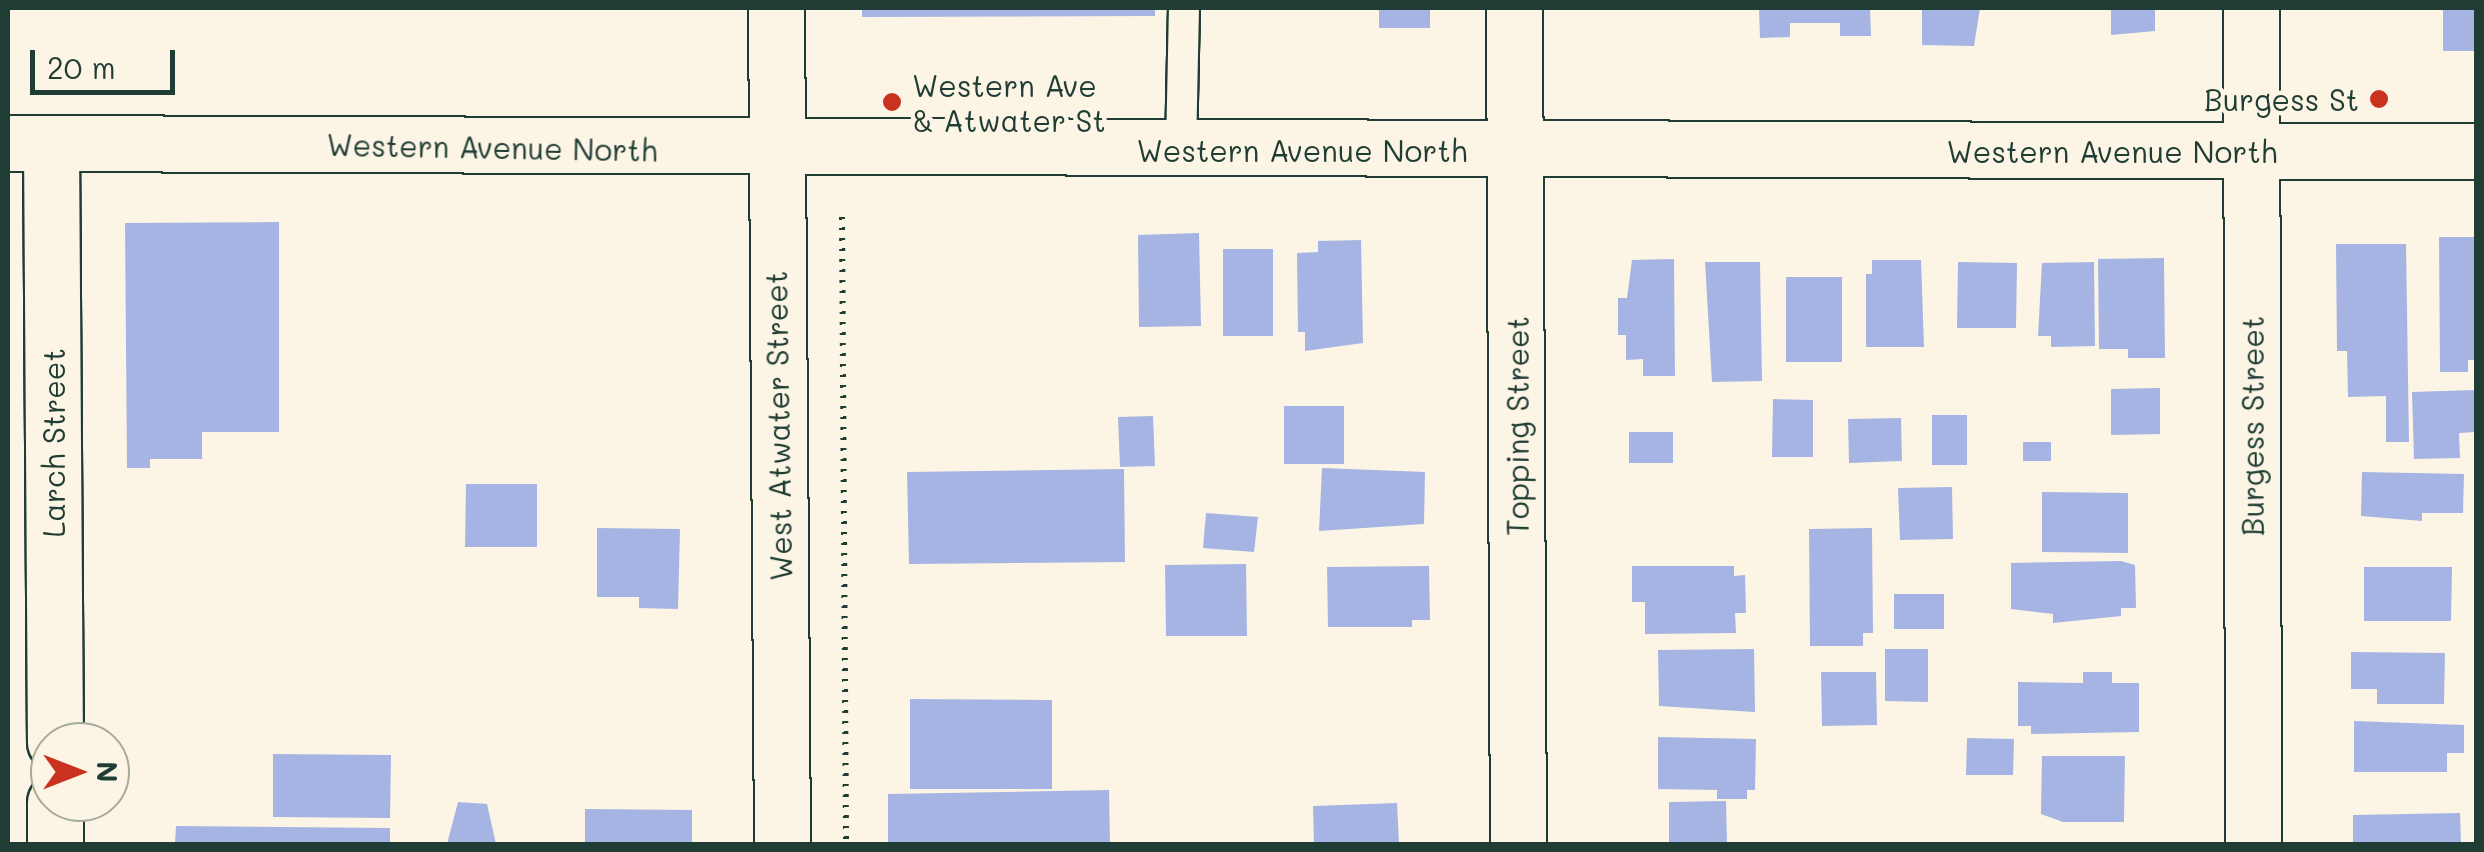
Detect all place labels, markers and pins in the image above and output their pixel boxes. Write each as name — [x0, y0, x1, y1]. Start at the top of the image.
place label: Western Ave & Atwater St — [912, 67, 1106, 138]
place label: Burgess St — [2204, 81, 2359, 117]
marker: Burgess St — [2368, 88, 2390, 110]
marker: Western Ave & Atwater St — [881, 91, 903, 113]

